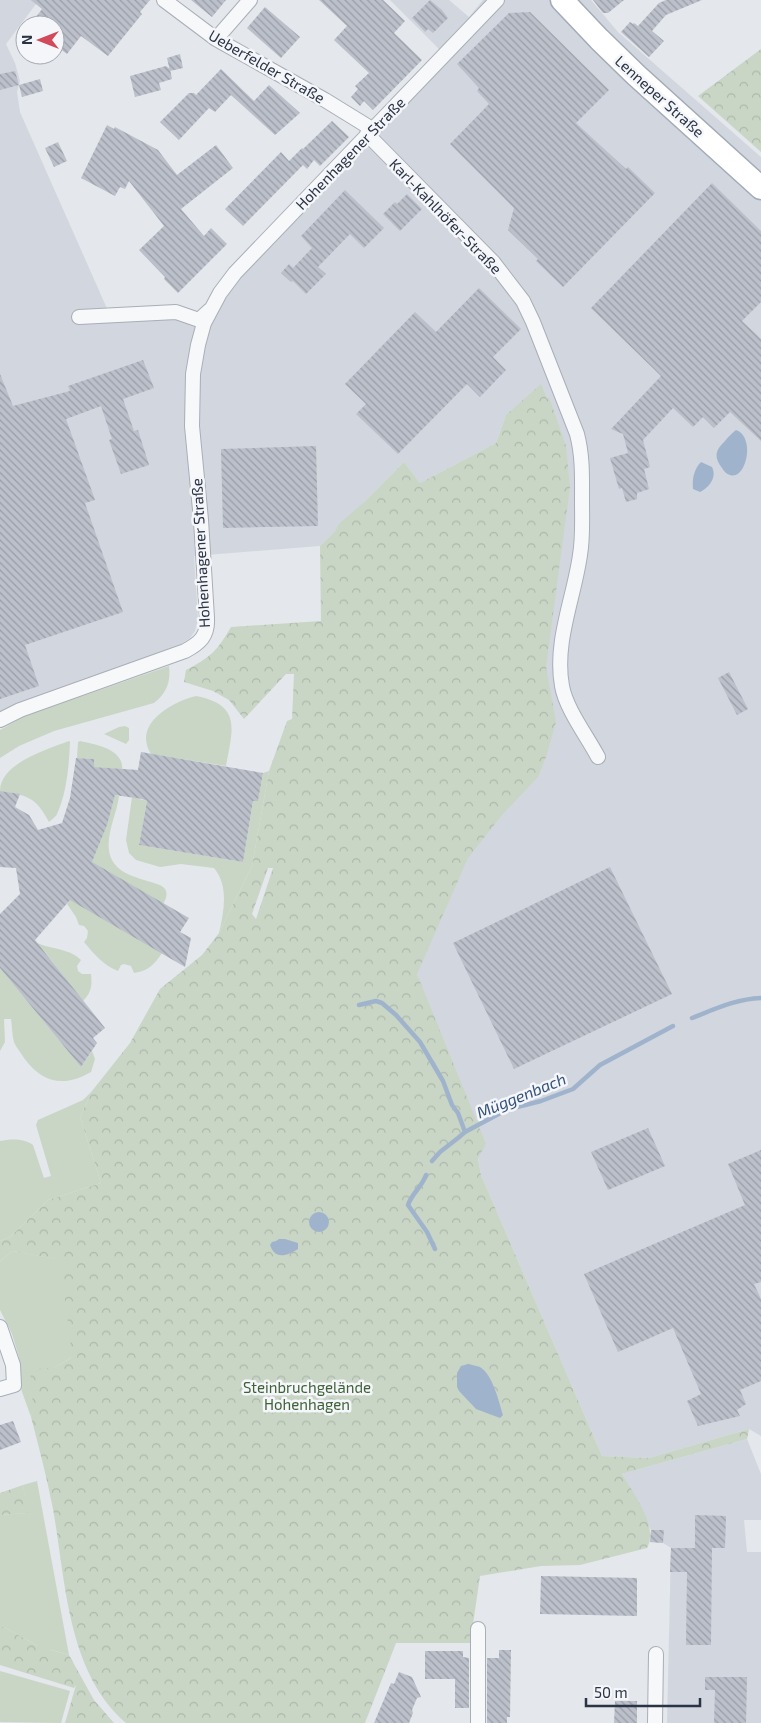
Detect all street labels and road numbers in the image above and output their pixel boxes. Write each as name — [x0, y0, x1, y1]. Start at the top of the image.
street label: Ueberfelder Straße — [206, 25, 328, 107]
street label: Lenneper Straße — [612, 51, 708, 141]
street label: Hohenhagener Straße — [292, 93, 408, 213]
street label: Karl-Kahlhöfer-Straße — [386, 155, 506, 277]
street label: Hohenhagener Straße — [187, 478, 213, 628]

